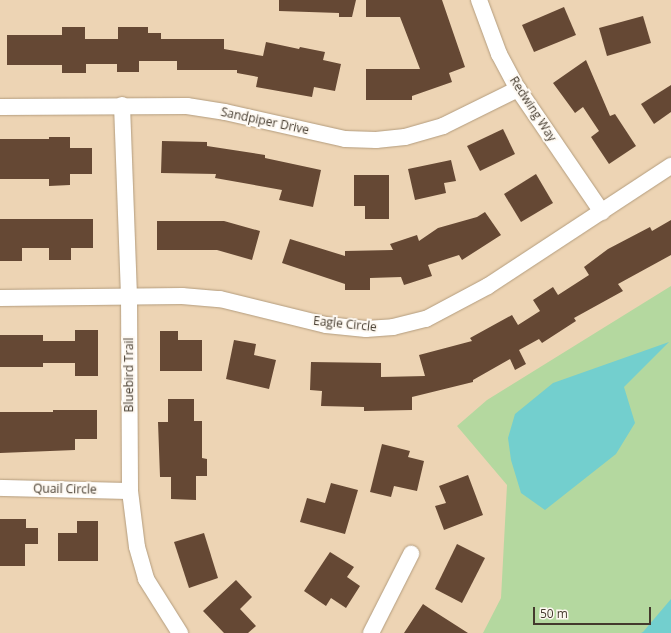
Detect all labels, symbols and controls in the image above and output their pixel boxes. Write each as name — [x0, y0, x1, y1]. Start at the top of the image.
street label: Redwing Way — [507, 74, 559, 144]
street label: Sandpiper Drive — [220, 105, 310, 137]
street label: Eagle Circle — [313, 314, 377, 334]
street label: Bluebird Trail — [122, 338, 136, 412]
street label: Quail Circle — [33, 481, 97, 497]
scale bar — [535, 599, 653, 625]
text: 50 m — [540, 605, 568, 622]

